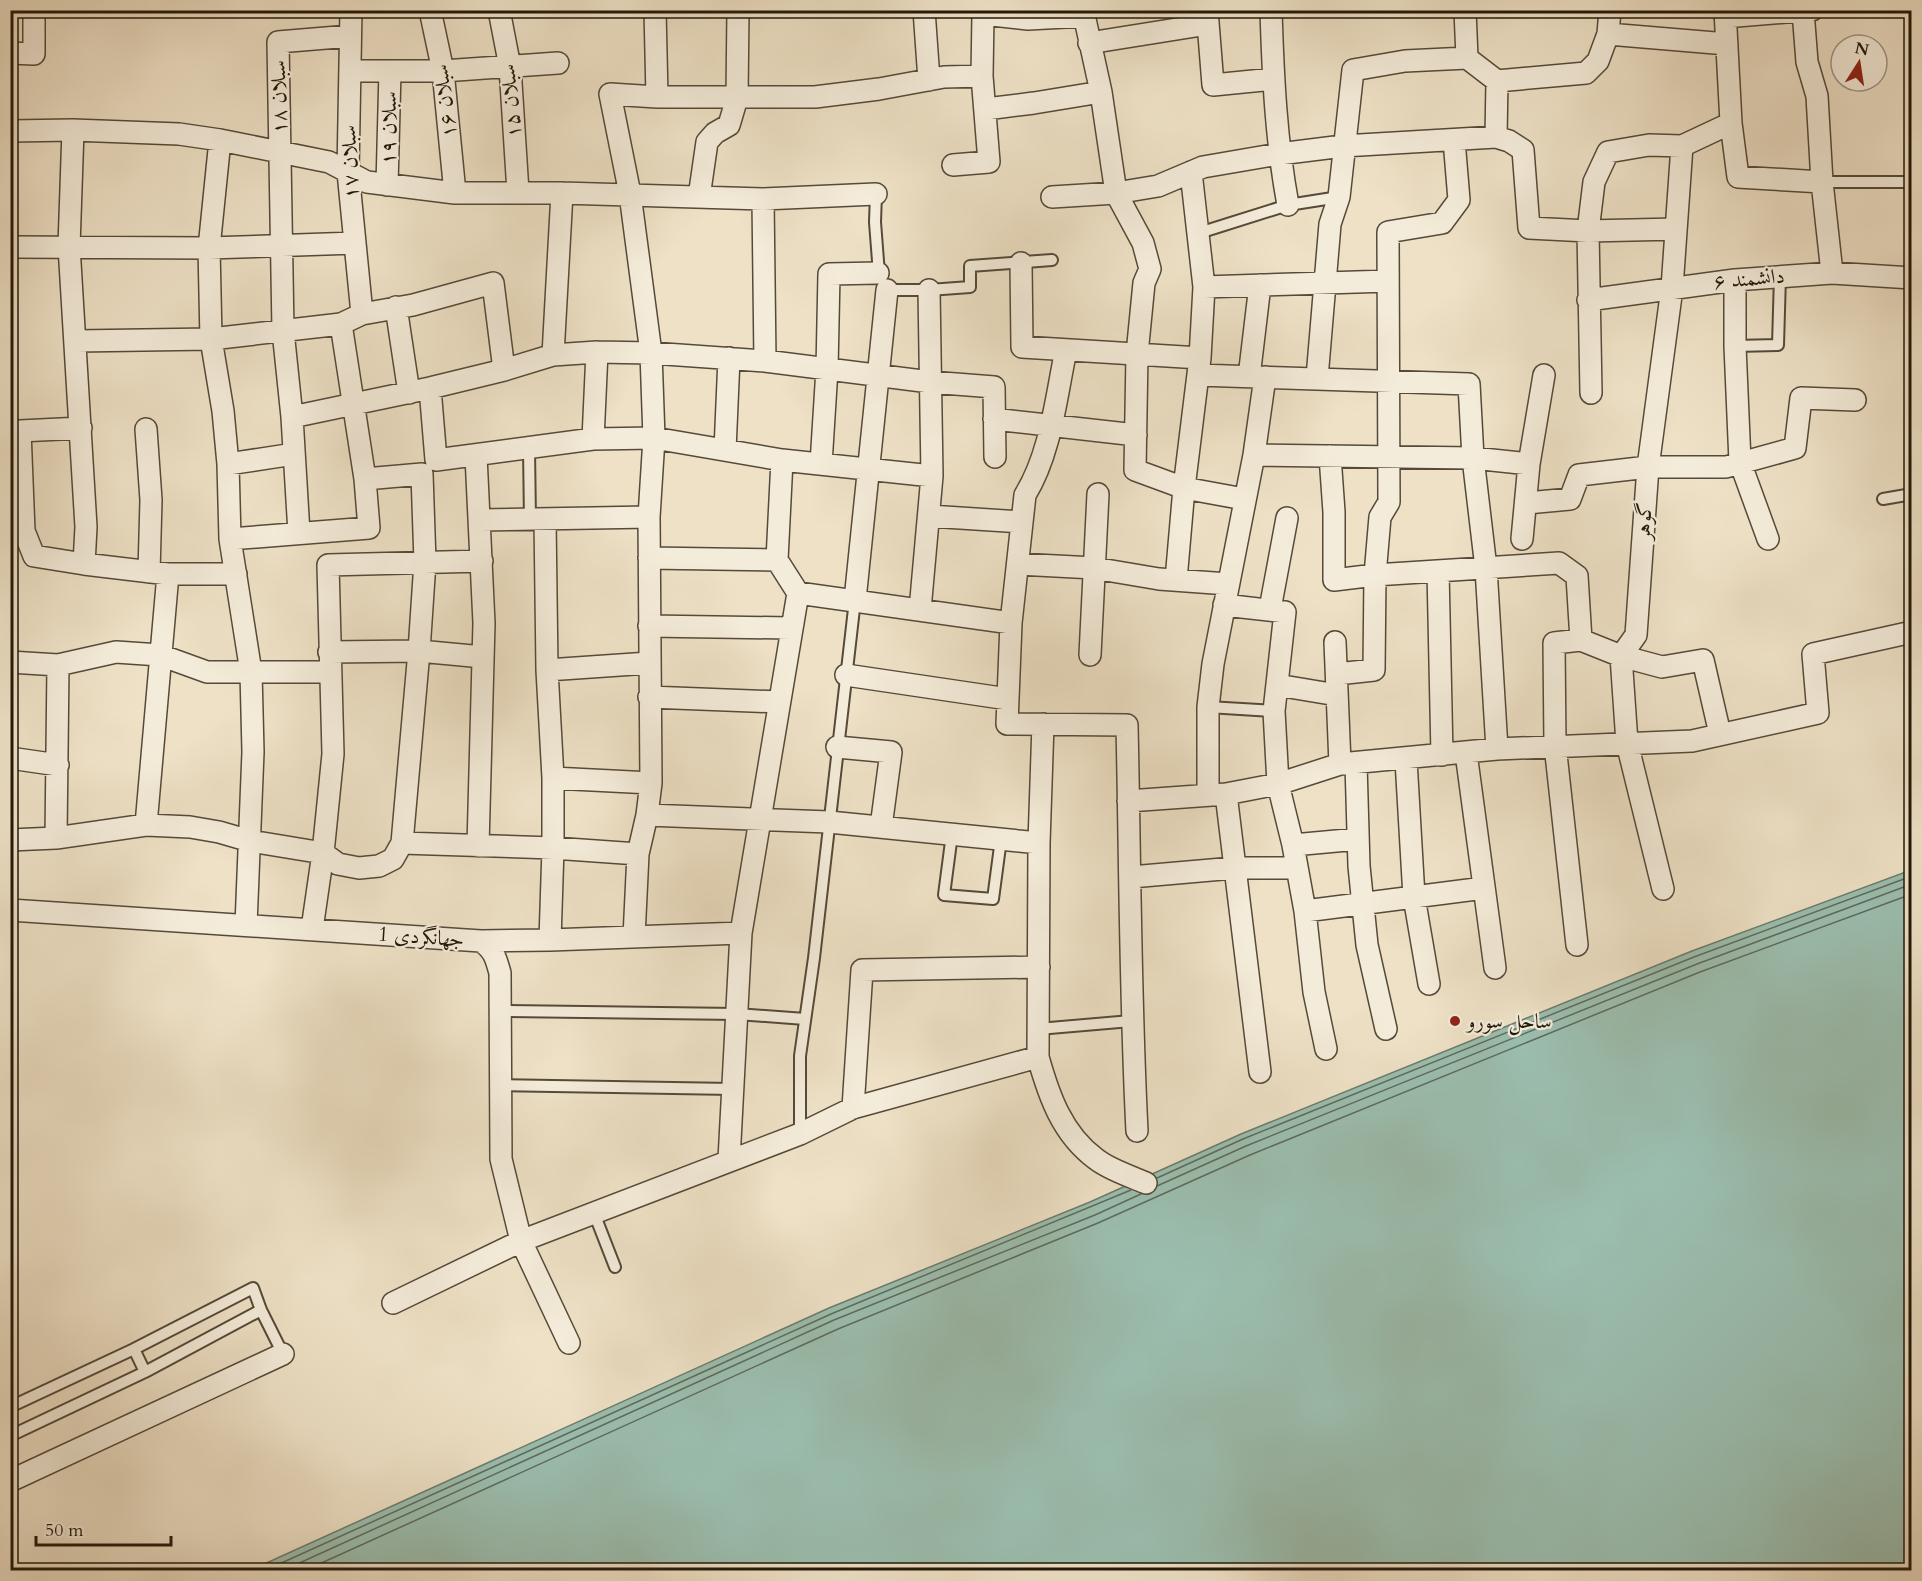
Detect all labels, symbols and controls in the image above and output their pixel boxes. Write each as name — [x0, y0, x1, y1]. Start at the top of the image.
north arrow — [1829, 33, 1889, 93]
text: N — [1853, 37, 1871, 62]
street label: سبلان ۱۸ — [264, 60, 294, 134]
street label: سبلان ۱۶ — [426, 63, 464, 139]
street label: سبلان ۱۵ — [493, 63, 529, 139]
street label: سبلان ۱۹ — [374, 91, 404, 165]
street label: سبلان ۱۷ — [334, 125, 366, 199]
street label: دانشمند ۶ — [1712, 261, 1786, 297]
street label: گوهر — [1628, 501, 1660, 543]
street label: جهانگردی 1 — [377, 920, 465, 954]
place label: ساحل سورو — [1465, 1007, 1552, 1036]
marker: ساحل سورو — [1448, 1014, 1462, 1028]
scale bar — [36, 1509, 171, 1547]
text: 50 m — [45, 1518, 84, 1543]

